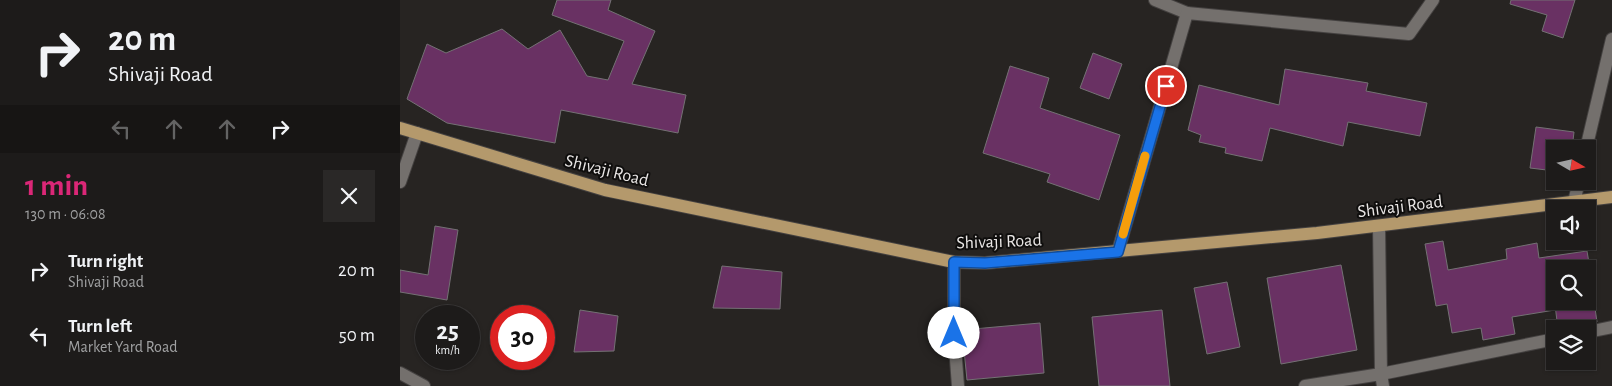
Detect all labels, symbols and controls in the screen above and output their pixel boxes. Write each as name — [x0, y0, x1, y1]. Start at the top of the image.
icon: right — [25, 20, 90, 85]
text: 20 m — [108, 22, 176, 57]
text: Shivaji Road — [108, 63, 213, 85]
pin — [1145, 65, 1187, 107]
icon: arrive — [1152, 72, 1180, 100]
icon: left — [107, 115, 135, 143]
icon: ahead — [160, 115, 188, 143]
icon: ahead — [213, 115, 241, 143]
icon: right — [266, 115, 294, 143]
north arrow — [1546, 140, 1596, 190]
map controls — [1546, 140, 1596, 370]
street label: Shivaji Road — [563, 152, 650, 190]
button: close — [323, 170, 375, 222]
text: 1 min — [25, 171, 88, 201]
street label: Shivaji Road — [1357, 193, 1444, 221]
button: sound — [1546, 200, 1596, 250]
text: 130 m · 06:08 — [25, 206, 106, 222]
street label: Shivaji Road — [956, 232, 1042, 252]
text: Turn right — [68, 252, 143, 271]
icon: right — [25, 257, 53, 285]
button: search — [1546, 260, 1596, 310]
text: 20 m — [338, 261, 375, 280]
text: Shivaji Road — [68, 274, 144, 290]
speed limit sign: 30 — [490, 305, 555, 370]
position arrow — [927, 306, 979, 358]
text: Turn left — [68, 317, 132, 336]
text: 25 — [436, 319, 459, 344]
button: layers — [1546, 320, 1596, 370]
icon: left — [25, 322, 53, 350]
text: 50 m — [339, 326, 375, 345]
text: Market Yard Road — [68, 339, 178, 355]
text: km/h — [435, 344, 460, 356]

